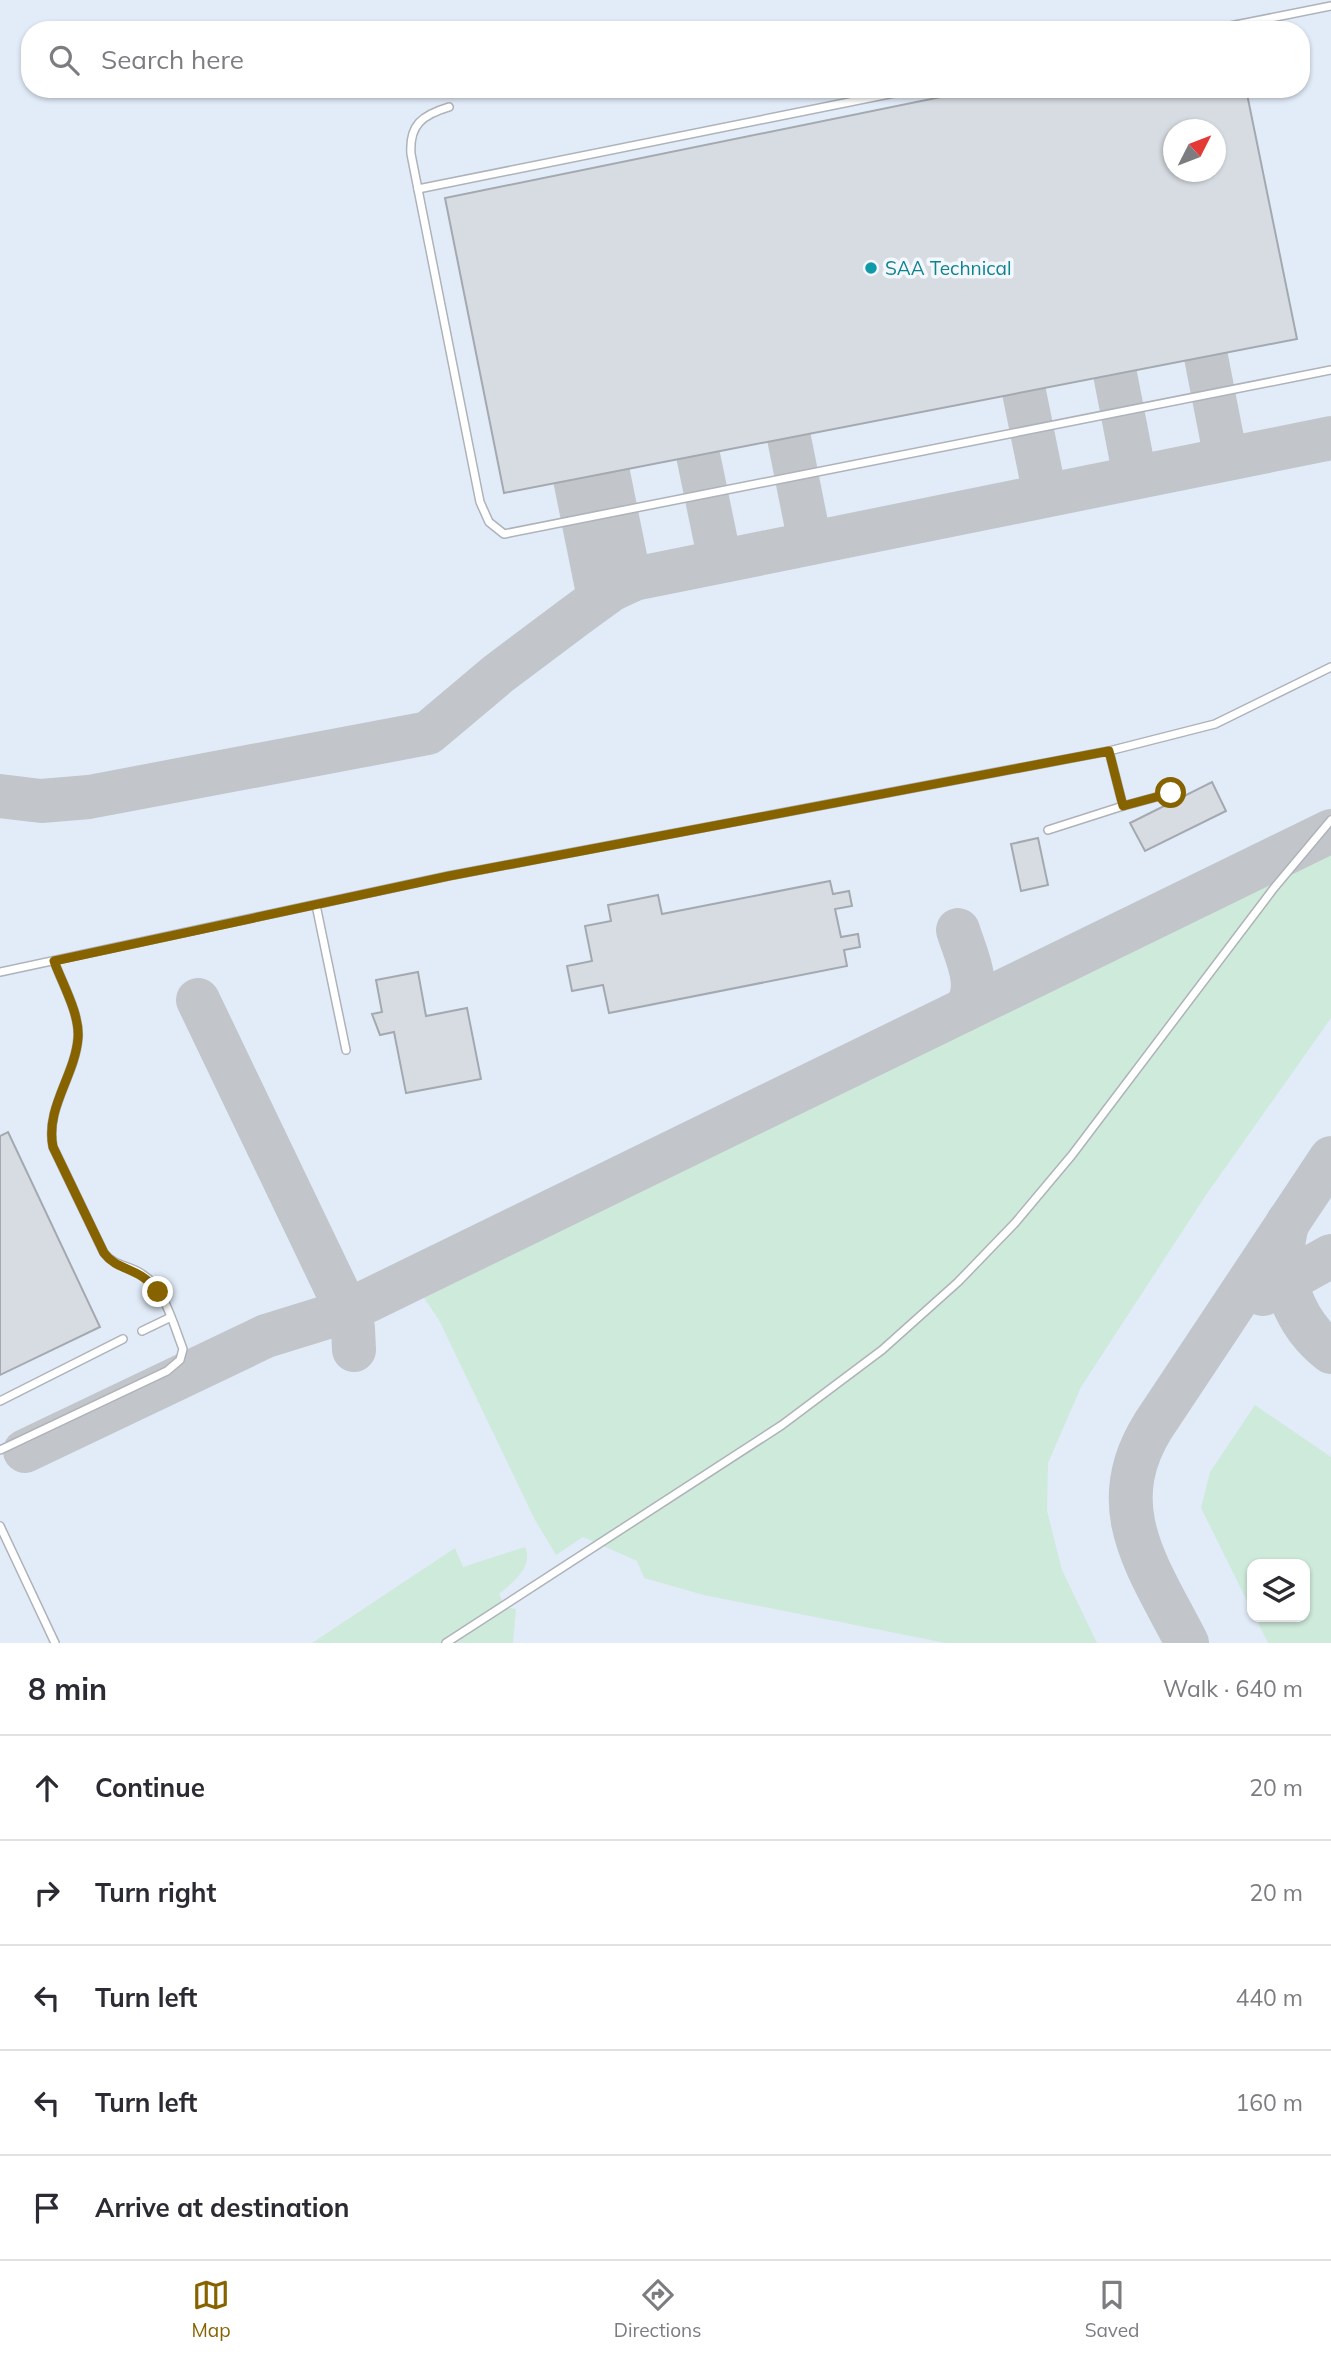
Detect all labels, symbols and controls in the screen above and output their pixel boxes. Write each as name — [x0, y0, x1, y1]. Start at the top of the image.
search box — [21, 21, 1310, 98]
icon: search — [45, 41, 83, 79]
text: Search here — [101, 43, 244, 76]
north arrow — [1163, 119, 1226, 182]
place label: SAA Technical — [885, 256, 1012, 280]
marker: SAA Technical — [863, 260, 879, 276]
route start — [1155, 777, 1186, 808]
route end — [142, 1276, 173, 1307]
map controls — [1247, 1559, 1310, 1622]
button: layers — [1247, 1559, 1310, 1622]
text: 8 min — [28, 1670, 107, 1708]
text: Walk · 640 m — [1163, 1674, 1303, 1703]
icon: ahead — [28, 1769, 66, 1807]
text: Continue — [95, 1771, 205, 1804]
text: 20 m — [1249, 1773, 1303, 1802]
icon: right — [28, 1874, 66, 1912]
text: Turn right — [95, 1876, 216, 1909]
text: 20 m — [1249, 1878, 1303, 1907]
icon: left — [28, 1979, 66, 2017]
text: Turn left — [95, 1981, 197, 2014]
text: 440 m — [1235, 1983, 1303, 2012]
icon: left — [28, 2084, 66, 2122]
text: Turn left — [95, 2086, 197, 2119]
text: 160 m — [1235, 2088, 1303, 2117]
icon: arrive — [28, 2189, 66, 2227]
text: Arrive at destination — [95, 2191, 350, 2224]
tab: Map — [192, 2276, 231, 2342]
tab: Directions — [614, 2276, 702, 2342]
tab: Saved — [1085, 2276, 1139, 2342]

